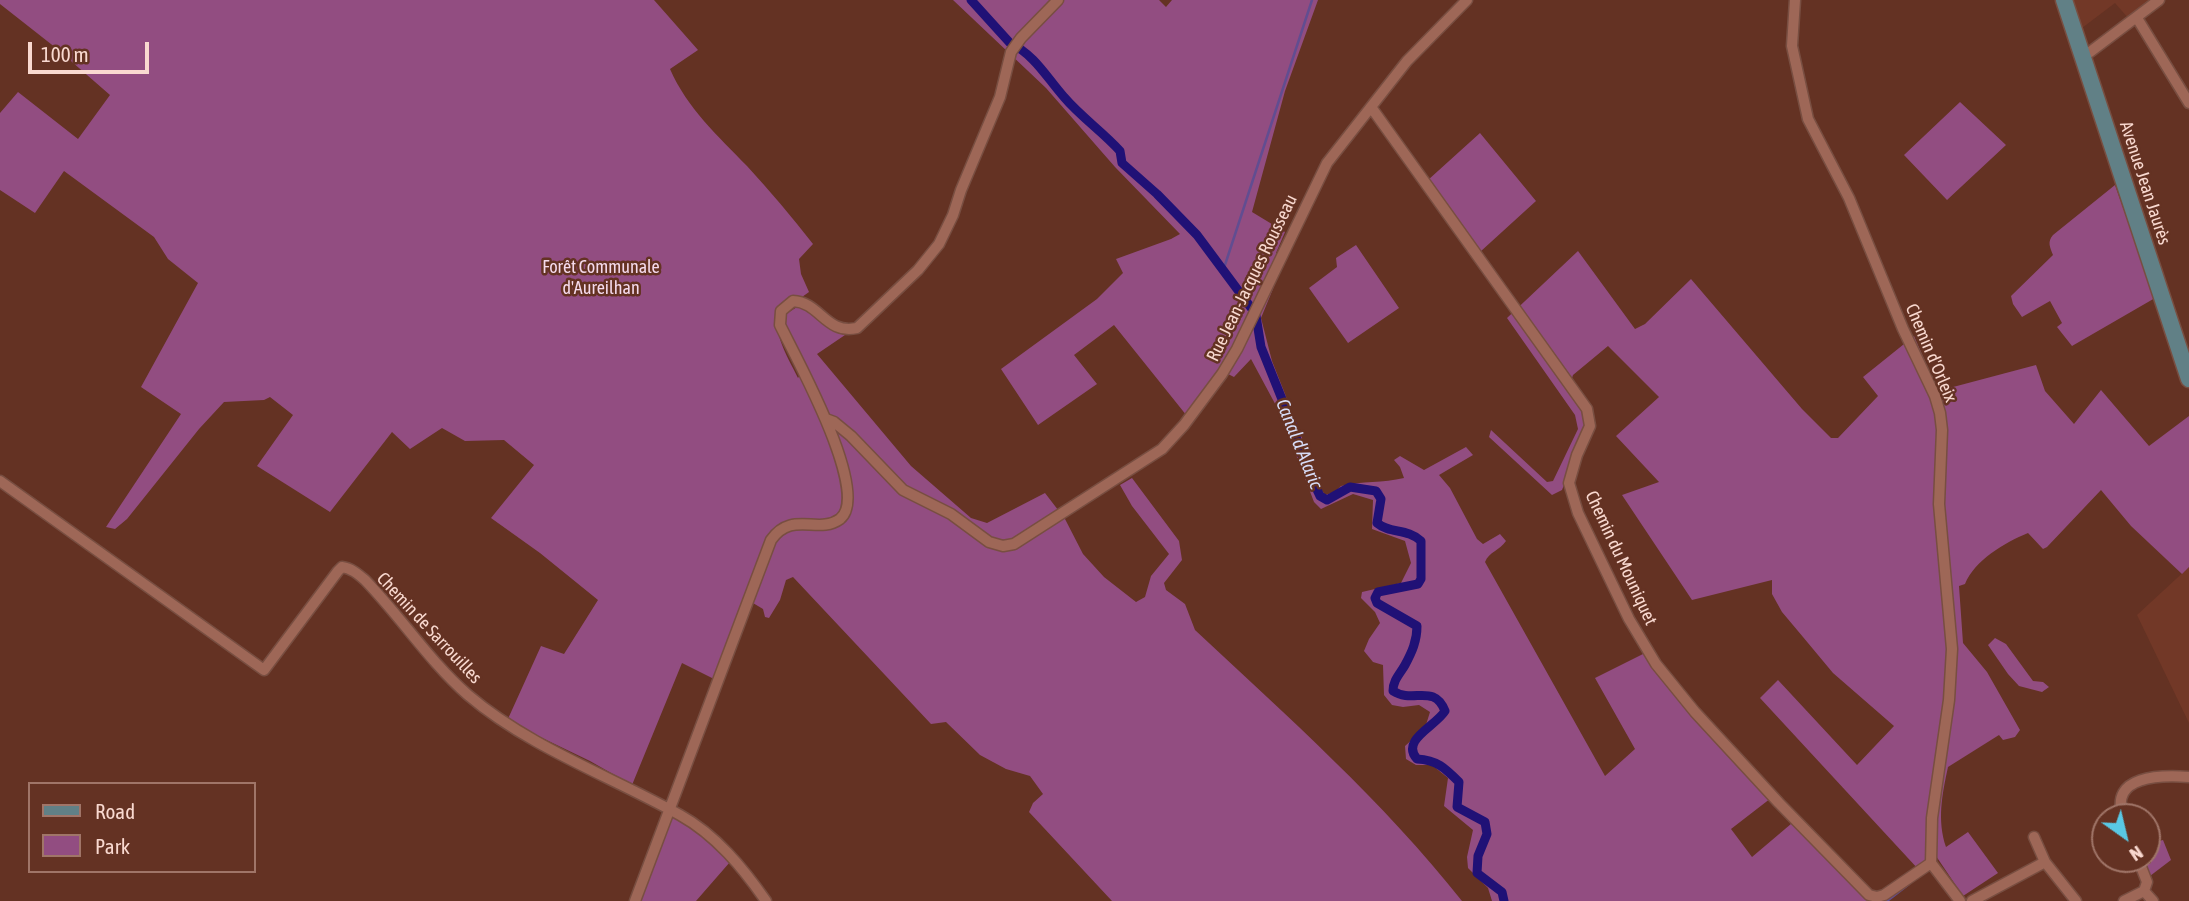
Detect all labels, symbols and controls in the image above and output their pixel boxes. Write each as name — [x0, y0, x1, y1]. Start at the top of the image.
scale bar — [32, 28, 152, 72]
text: 100 m — [41, 42, 89, 66]
street label: Avenue Jean Jaurès — [2115, 119, 2175, 247]
street label: Rue Jean-Jacques Rousseau — [1202, 191, 1302, 365]
park label: Forêt Communale d'Aureilhan — [542, 256, 660, 298]
street label: Chemin d'Orleix — [1901, 301, 1961, 405]
water label: Canal d'Alaric — [1271, 396, 1327, 492]
street label: Chemin du Mouniquet — [1580, 487, 1662, 629]
street label: Chemin de Sarrouilles — [372, 568, 486, 688]
legend — [28, 782, 256, 873]
text: Road — [95, 799, 135, 823]
north arrow — [2091, 803, 2161, 873]
text: Park — [95, 834, 130, 858]
text: N — [2126, 841, 2147, 866]

